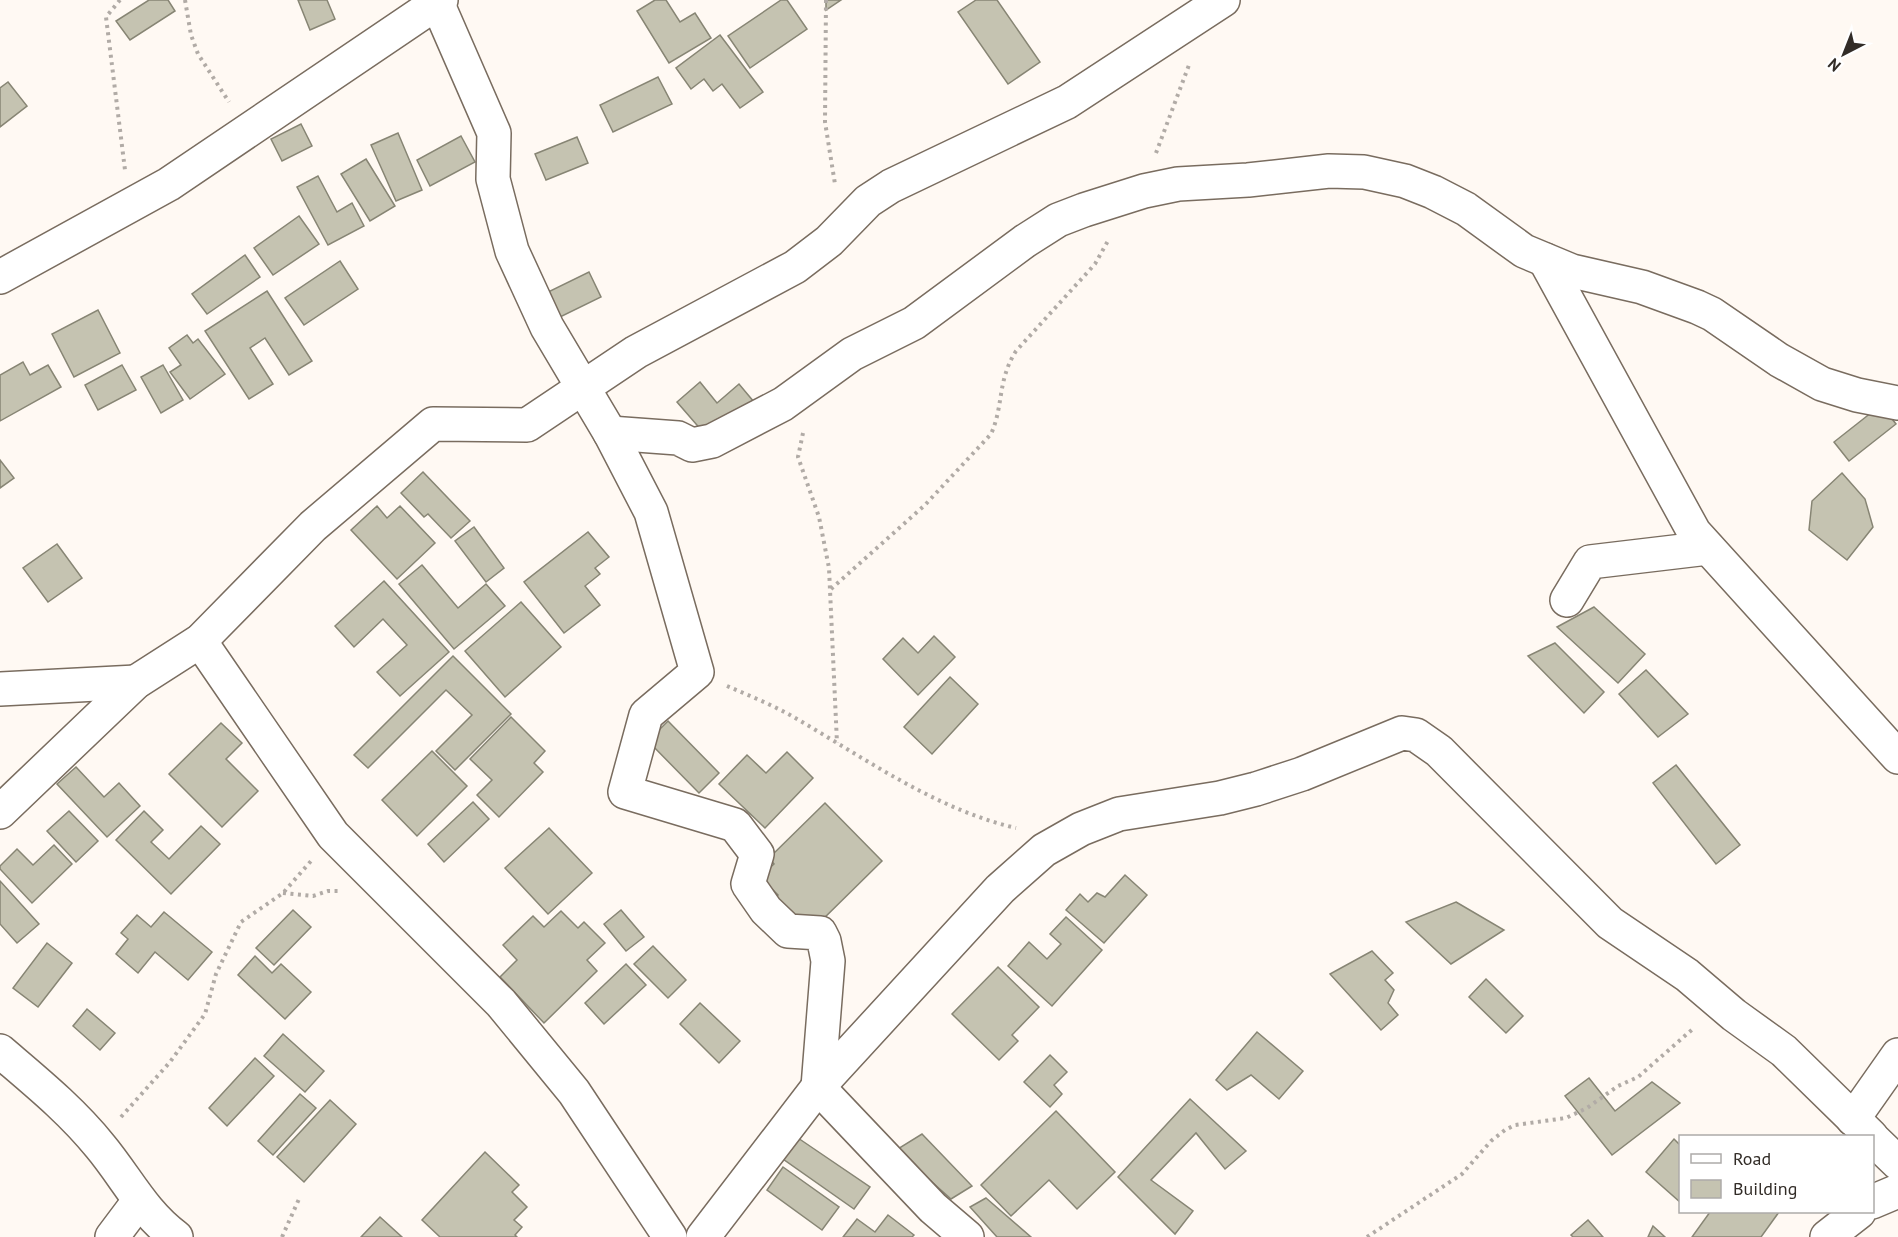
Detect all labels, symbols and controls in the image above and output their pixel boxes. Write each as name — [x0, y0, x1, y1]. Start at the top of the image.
north arrow — [1814, 24, 1874, 84]
text: N — [1823, 54, 1845, 76]
legend — [1679, 1135, 1874, 1213]
text: Road — [1733, 1147, 1771, 1170]
text: Building — [1733, 1177, 1797, 1200]

